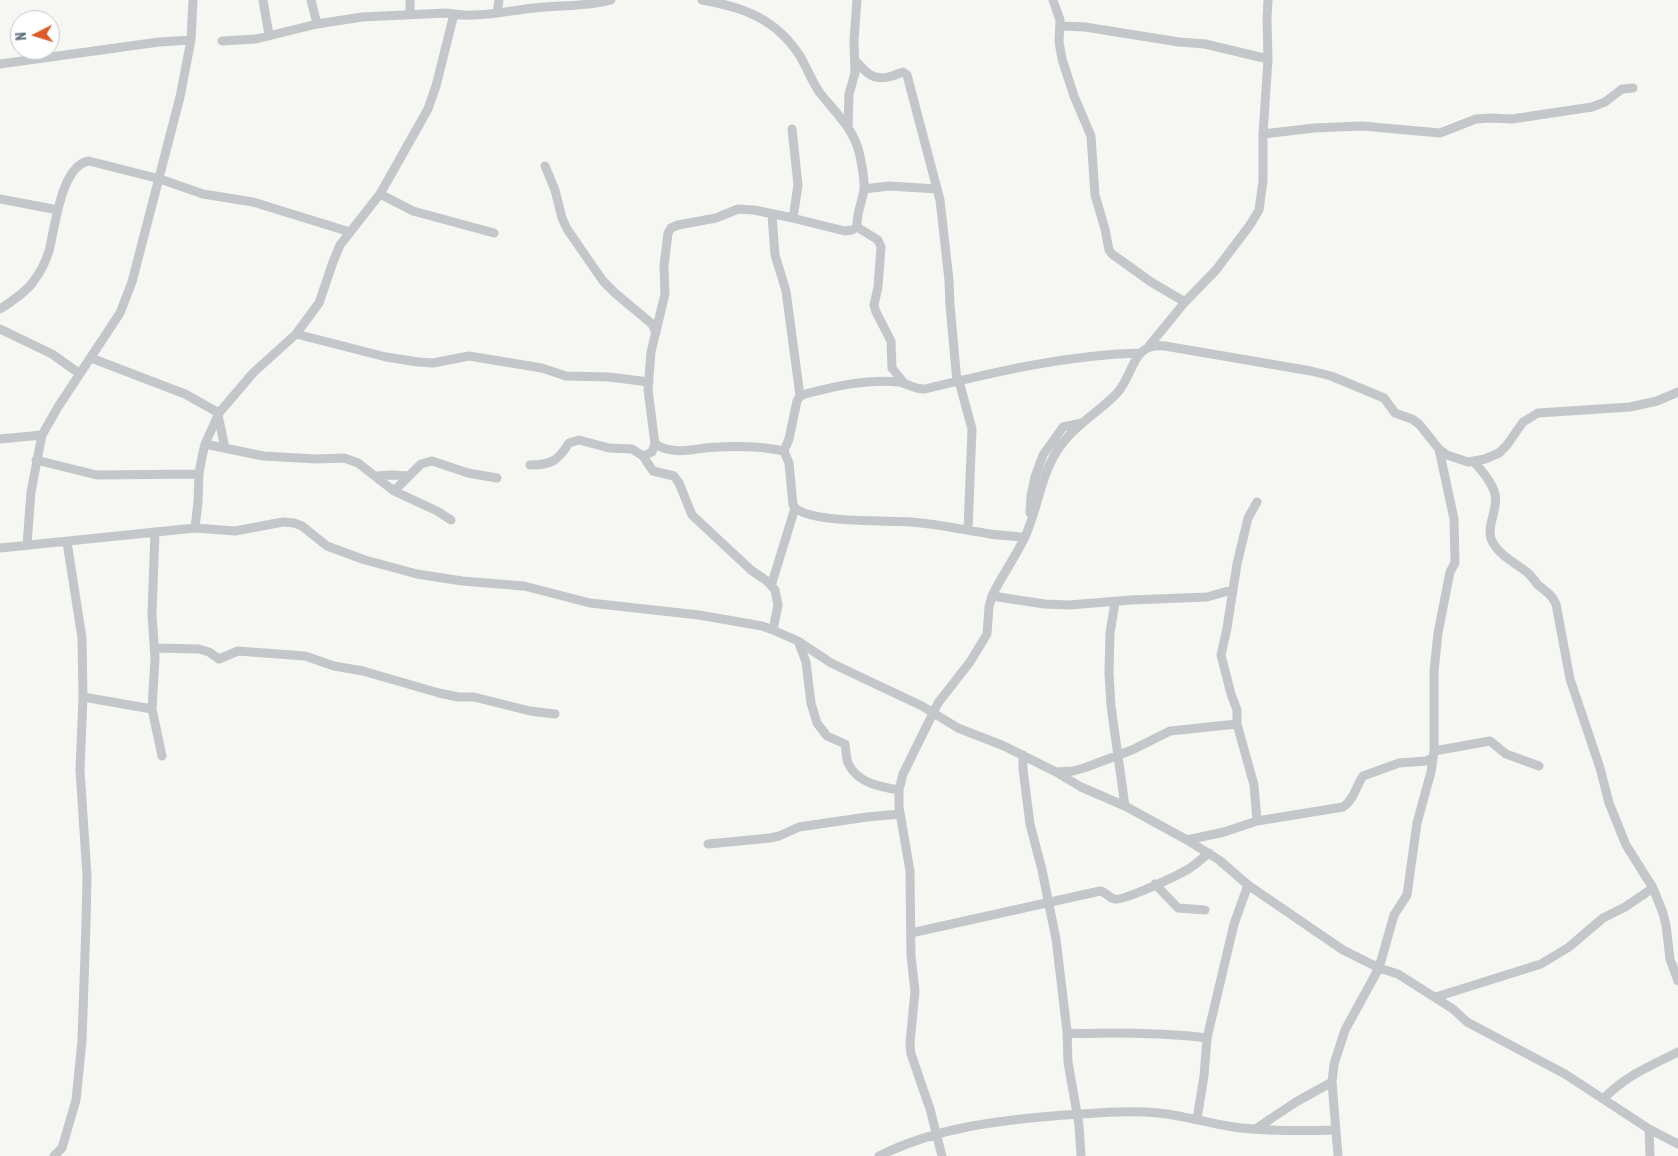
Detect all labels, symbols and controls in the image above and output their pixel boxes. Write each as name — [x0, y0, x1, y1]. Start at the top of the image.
north arrow — [10, 10, 60, 60]
text: N — [13, 31, 29, 41]

